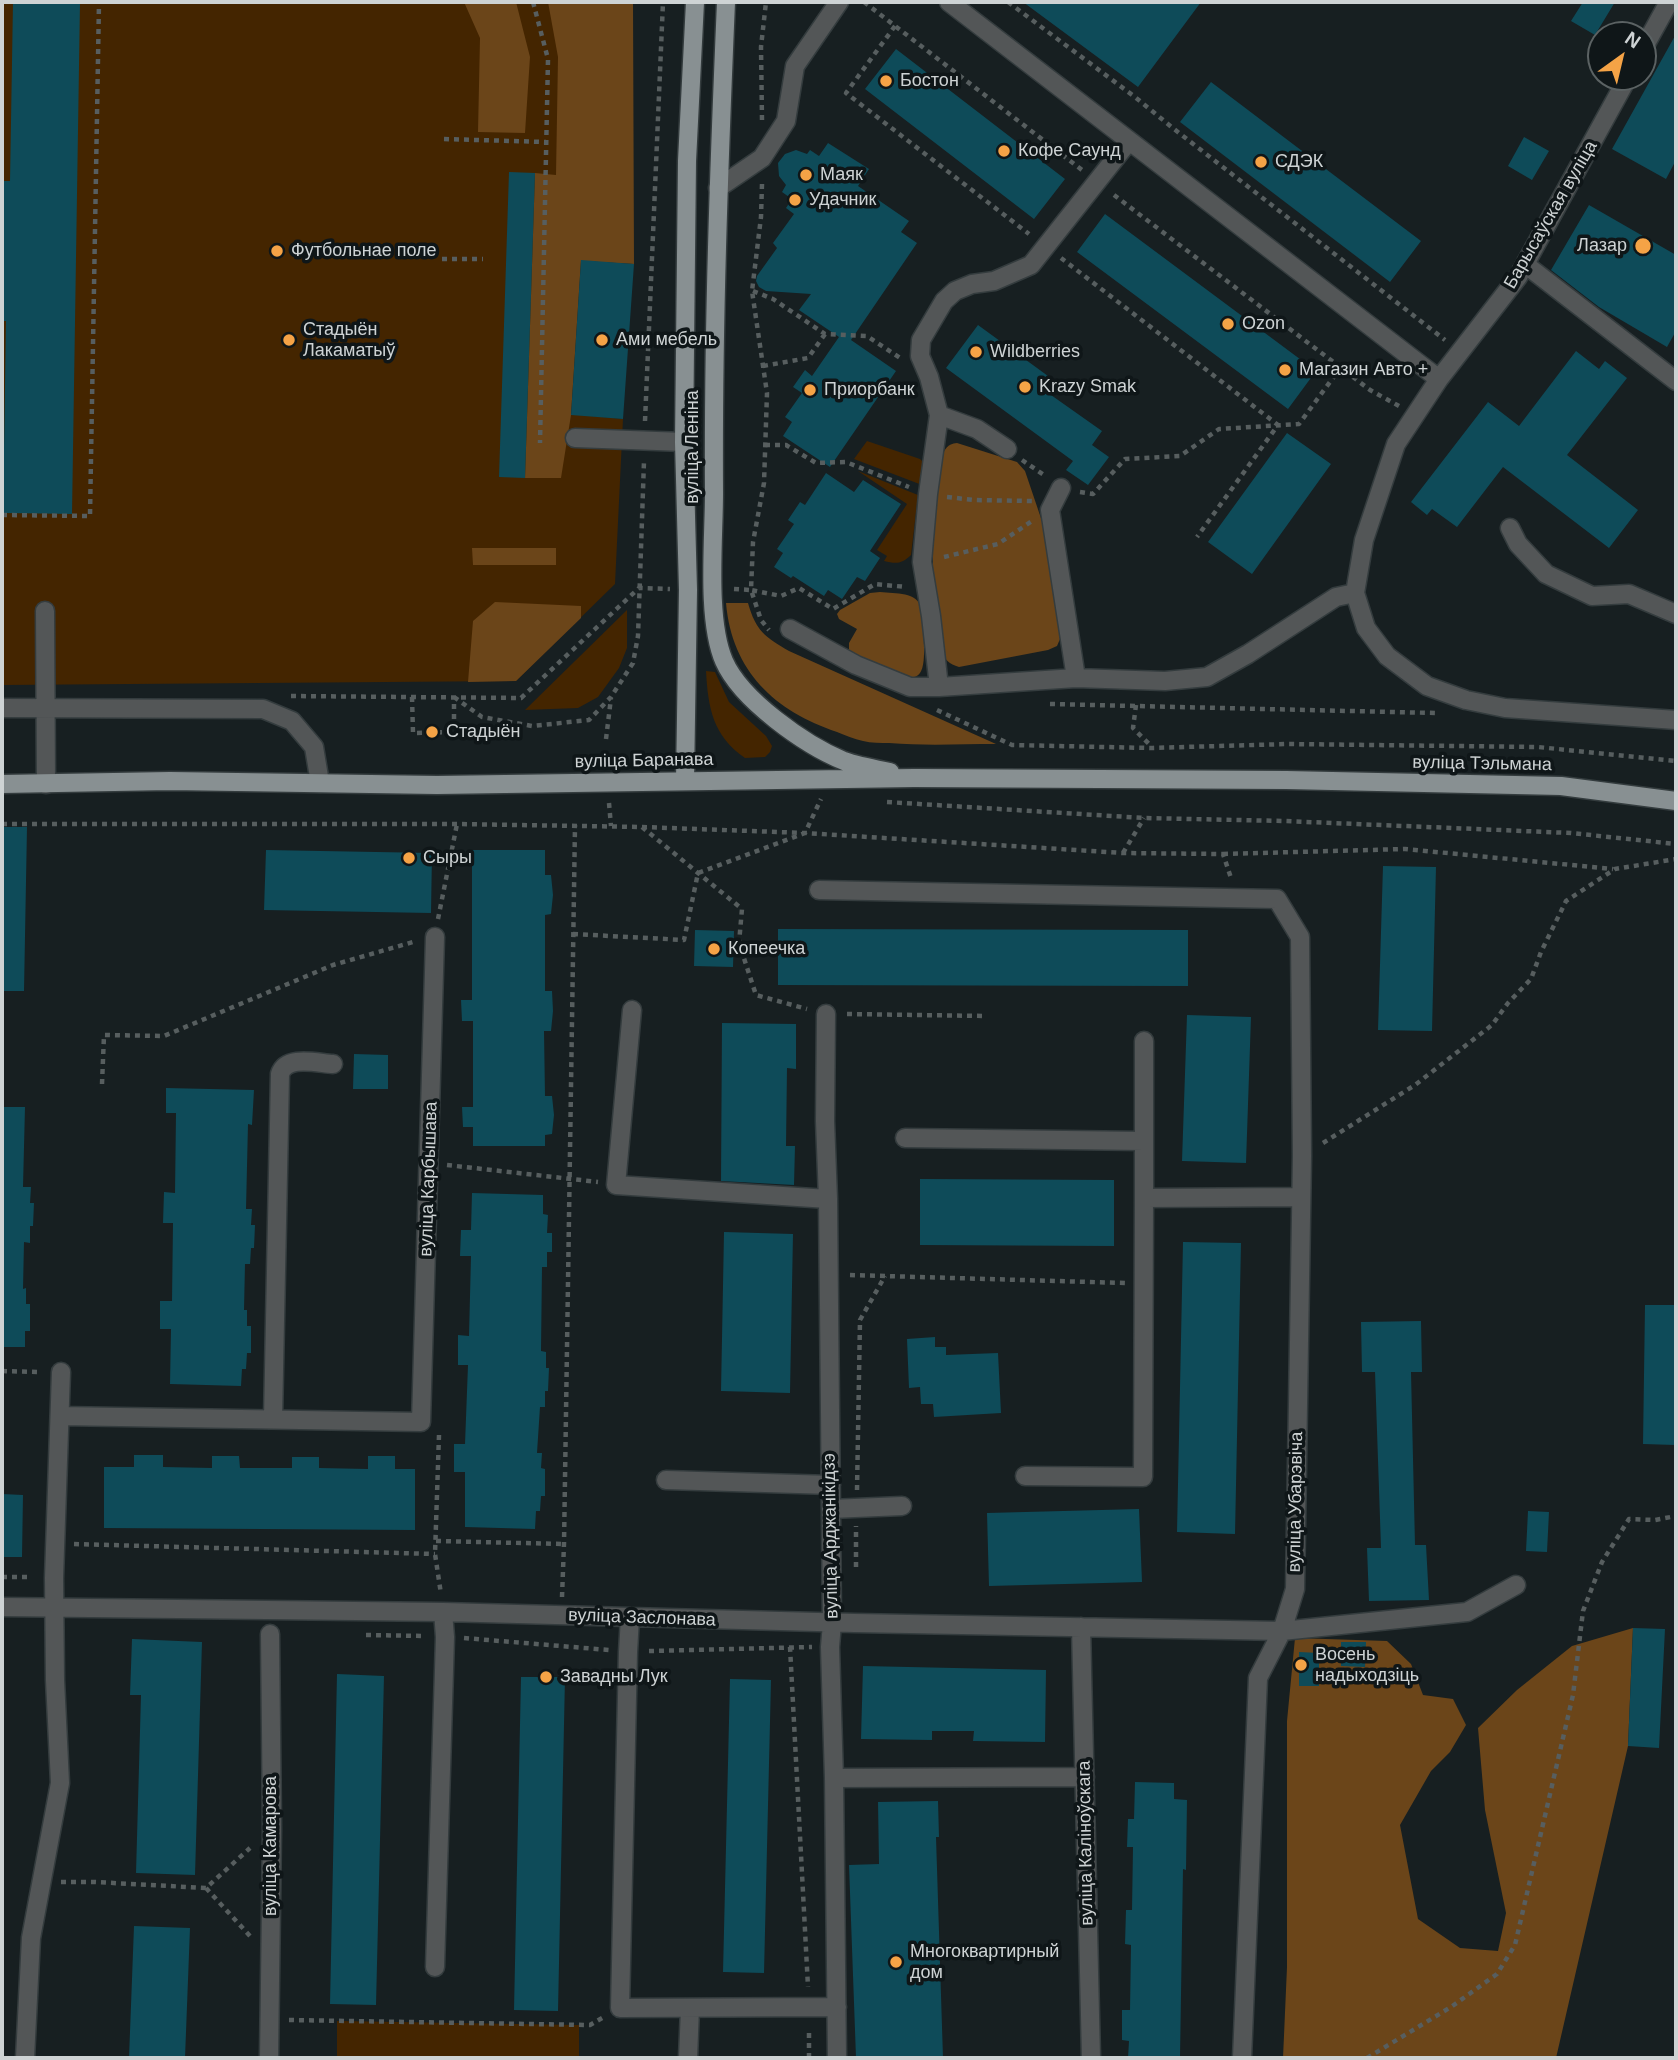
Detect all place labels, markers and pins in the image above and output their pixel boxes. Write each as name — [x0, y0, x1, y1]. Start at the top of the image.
place label: Бостон — [900, 70, 959, 92]
marker: Бостон — [878, 73, 894, 89]
place label: Кофе Саунд — [1018, 140, 1121, 162]
marker: Кофе Саунд — [996, 143, 1012, 159]
place label: СДЭК — [1275, 151, 1323, 173]
marker: СДЭК — [1253, 154, 1269, 170]
place label: Маяк — [820, 164, 863, 186]
marker: Маяк — [798, 167, 814, 183]
place label: Удачник — [809, 189, 876, 211]
marker: Удачник — [787, 192, 803, 208]
place label: Лазар — [1577, 235, 1627, 257]
marker: Лазар — [1633, 236, 1653, 256]
place label: Футбольнае поле — [291, 240, 437, 262]
marker: Футбольнае поле — [269, 243, 285, 259]
place label: Ozon — [1242, 313, 1285, 335]
marker: Ozon — [1220, 316, 1236, 332]
place label: Стадыён Лакаматыў — [303, 319, 395, 362]
place label: Ами мебель — [616, 329, 717, 351]
marker: Стадыён Лакаматыў — [281, 332, 297, 348]
marker: Ами мебель — [594, 332, 610, 348]
place label: Wildberries — [990, 341, 1080, 363]
marker: Wildberries — [968, 344, 984, 360]
place label: Магазин Авто + — [1299, 359, 1428, 381]
marker: Магазин Авто + — [1277, 362, 1293, 378]
place label: Krazy Smak — [1039, 376, 1136, 398]
place label: Приорбанк — [824, 379, 915, 401]
marker: Krazy Smak — [1017, 379, 1033, 395]
marker: Приорбанк — [802, 382, 818, 398]
place label: Стадыён — [446, 721, 520, 743]
marker: Стадыён — [424, 724, 440, 740]
place label: Сыры — [423, 847, 472, 869]
marker: Сыры — [401, 850, 417, 866]
place label: Копеечка — [728, 938, 805, 960]
marker: Копеечка — [706, 941, 722, 957]
place label: Восень надыходзіць — [1315, 1644, 1419, 1686]
marker: Восень надыходзіць — [1293, 1657, 1309, 1673]
place label: Завадны Лук — [560, 1666, 668, 1688]
marker: Завадны Лук — [538, 1669, 554, 1685]
place label: Многоквартирный дом — [910, 1941, 1059, 1983]
marker: Многоквартирный дом — [888, 1954, 904, 1970]

